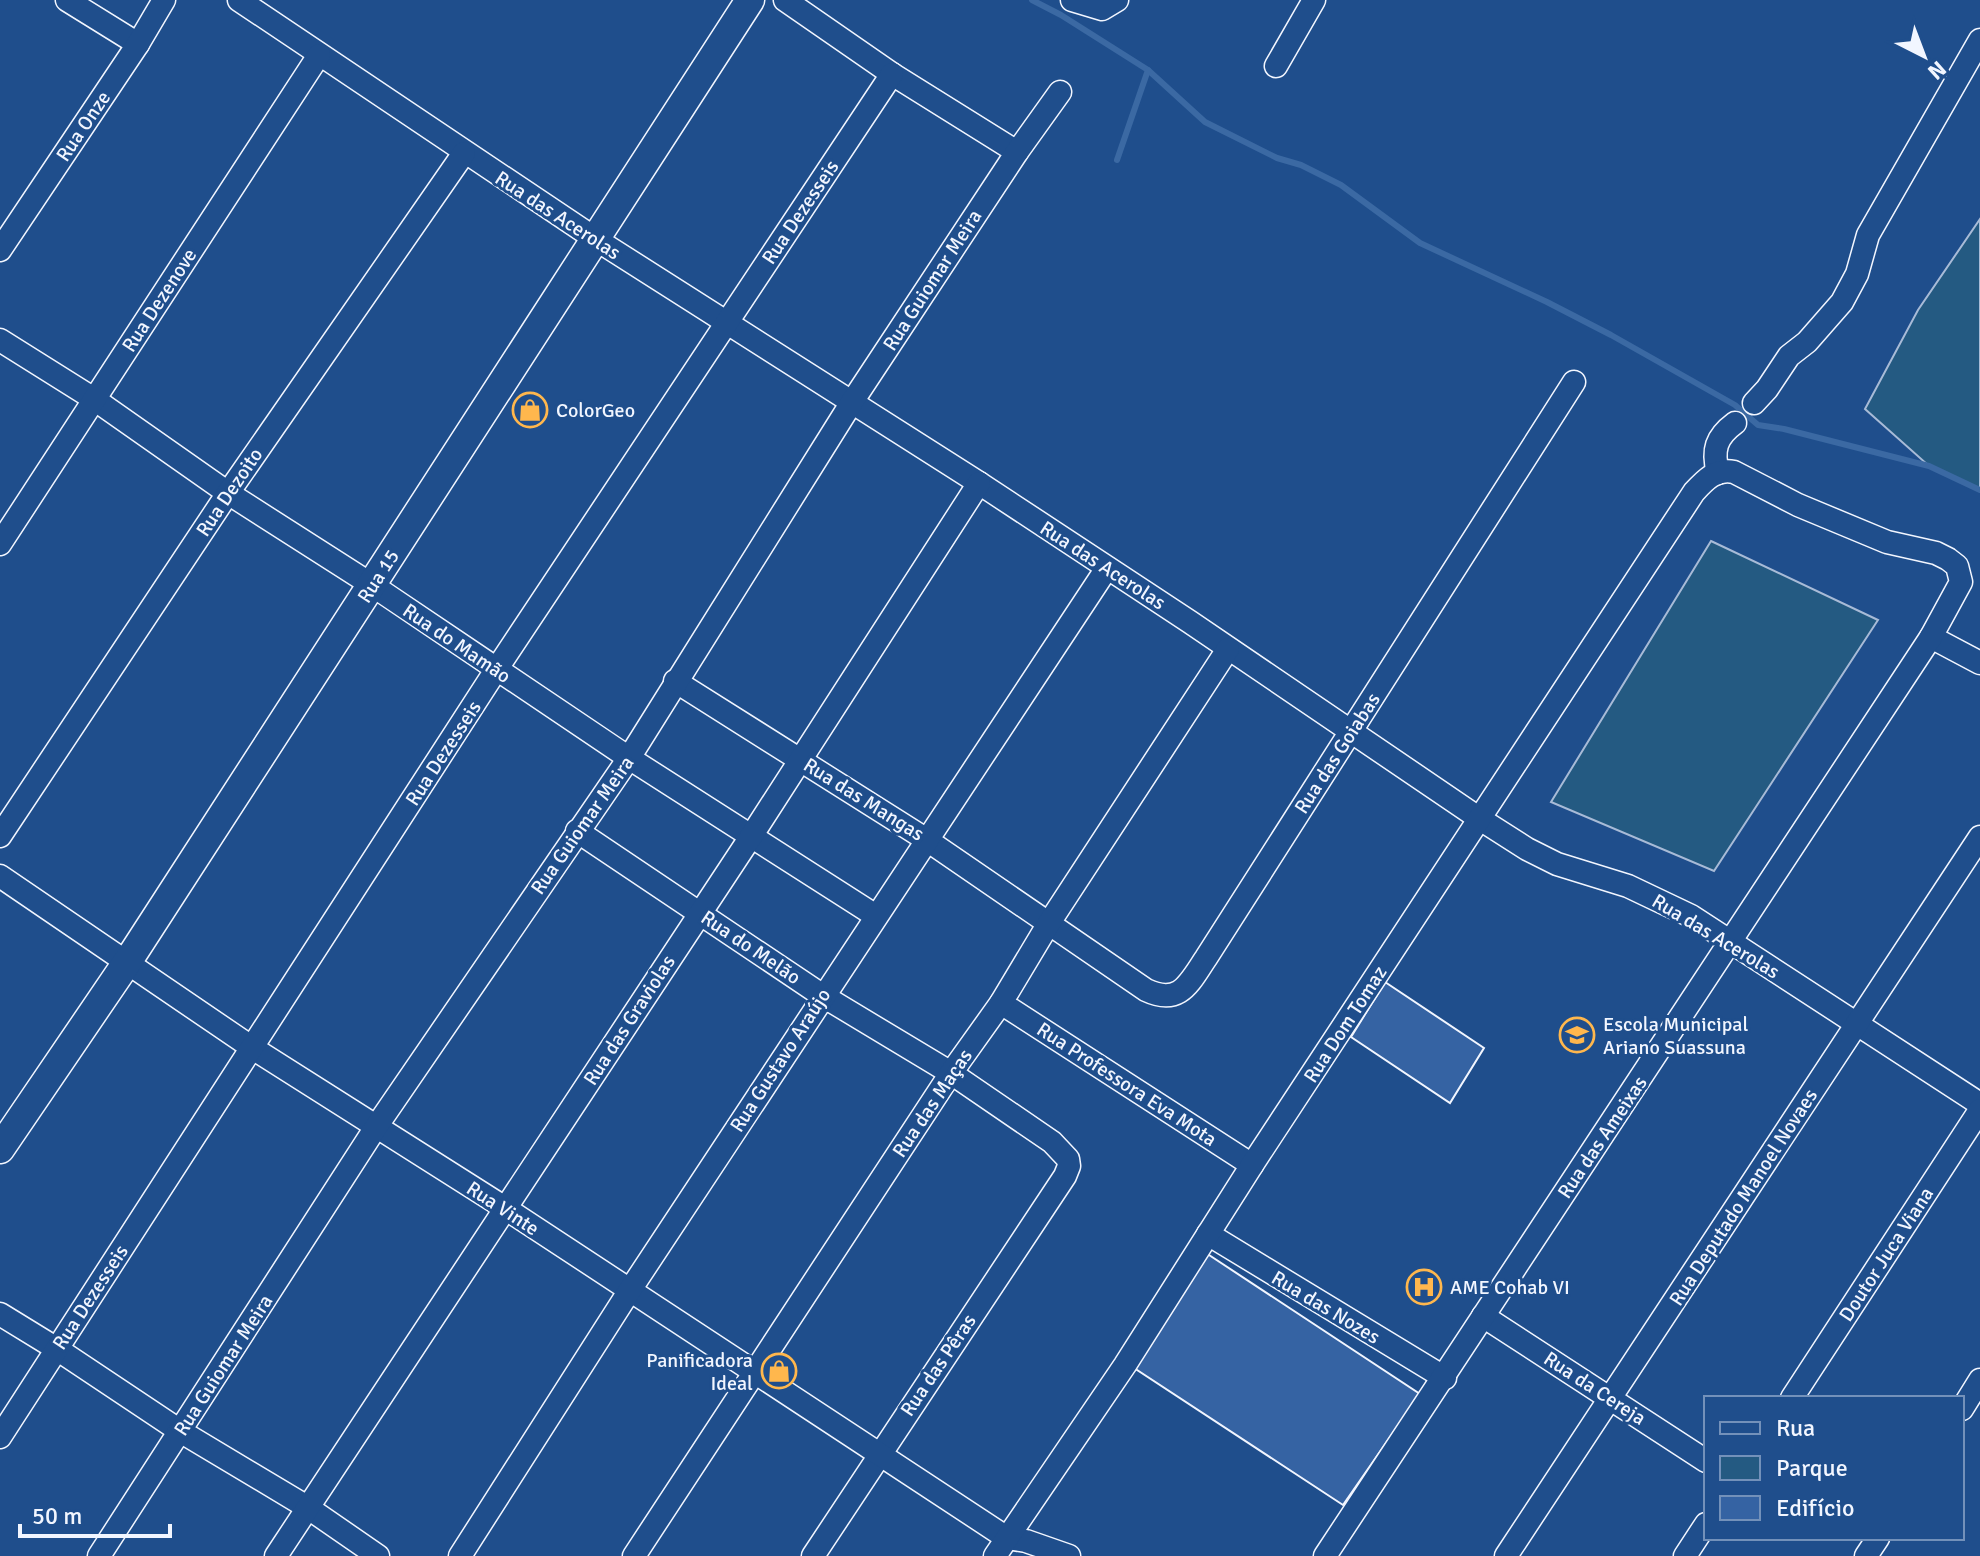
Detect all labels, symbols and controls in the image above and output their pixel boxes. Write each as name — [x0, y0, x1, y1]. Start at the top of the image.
north arrow — [1884, 16, 1964, 96]
text: N — [1922, 55, 1952, 86]
street label: Rua Onze — [51, 86, 116, 166]
street label: Rua Dezesseis — [756, 155, 845, 269]
street label: Rua das Acerolas — [490, 166, 625, 265]
street label: Rua Guiomar Meira — [877, 205, 987, 356]
street label: Rua Dezenove — [117, 244, 202, 357]
shop icon: ColorGeo — [511, 391, 549, 429]
place label: ColorGeo — [556, 398, 635, 423]
street label: Rua Dezoito — [191, 443, 268, 541]
street label: Rua das Acerolas — [1035, 516, 1170, 615]
street label: Rua 15 — [352, 545, 405, 608]
street label: Rua do Mamão — [398, 598, 516, 689]
street label: Rua das Goiabas — [1289, 688, 1386, 818]
street label: Rua Dezesseis — [400, 696, 487, 811]
street label: Rua Guiomar Meira — [525, 751, 640, 899]
street label: Rua das Mangas — [799, 752, 929, 847]
street label: Rua das Acerolas — [1647, 888, 1784, 984]
street label: Rua do Melão — [696, 905, 805, 990]
street label: Rua das Graviolas — [578, 950, 681, 1090]
street label: Rua Dom Tomaz — [1298, 961, 1393, 1087]
street label: Rua Gustavo Araújo — [725, 984, 836, 1137]
place label: Escola Municipal Ariano Suassuna — [1603, 1012, 1748, 1060]
school or university icon: Escola Municipal Ariano Suassuna — [1558, 1016, 1596, 1054]
street label: Rua Professora Eva Mota — [1032, 1017, 1221, 1152]
street label: Rua das Maças — [887, 1044, 978, 1162]
street label: Rua das Ameixas — [1552, 1071, 1653, 1203]
street label: Rua Deputado Manoel Novaes — [1664, 1084, 1823, 1310]
street label: Rua Vinte — [462, 1176, 544, 1241]
street label: Doutor Juca Viana — [1834, 1182, 1939, 1326]
street label: Rua Dezesseis — [47, 1240, 134, 1355]
street label: Rua das Nozes — [1267, 1265, 1385, 1350]
hospital icon: AME Cohab VI — [1405, 1268, 1443, 1306]
place label: AME Cohab VI — [1450, 1275, 1570, 1300]
street label: Rua Guiomar Meira — [168, 1290, 278, 1441]
street label: Rua das Pêras — [895, 1309, 982, 1421]
street label: Rua da Cereja — [1539, 1346, 1651, 1431]
place label: Panificadora Ideal — [646, 1348, 753, 1396]
shop icon: Panificadora Ideal — [760, 1352, 798, 1390]
legend — [1704, 1396, 1964, 1540]
text: Rua — [1776, 1413, 1815, 1443]
text: Parque — [1776, 1453, 1848, 1483]
scale bar — [20, 1488, 170, 1538]
text: Edifício — [1776, 1493, 1854, 1523]
text: 50 m — [32, 1501, 82, 1531]

